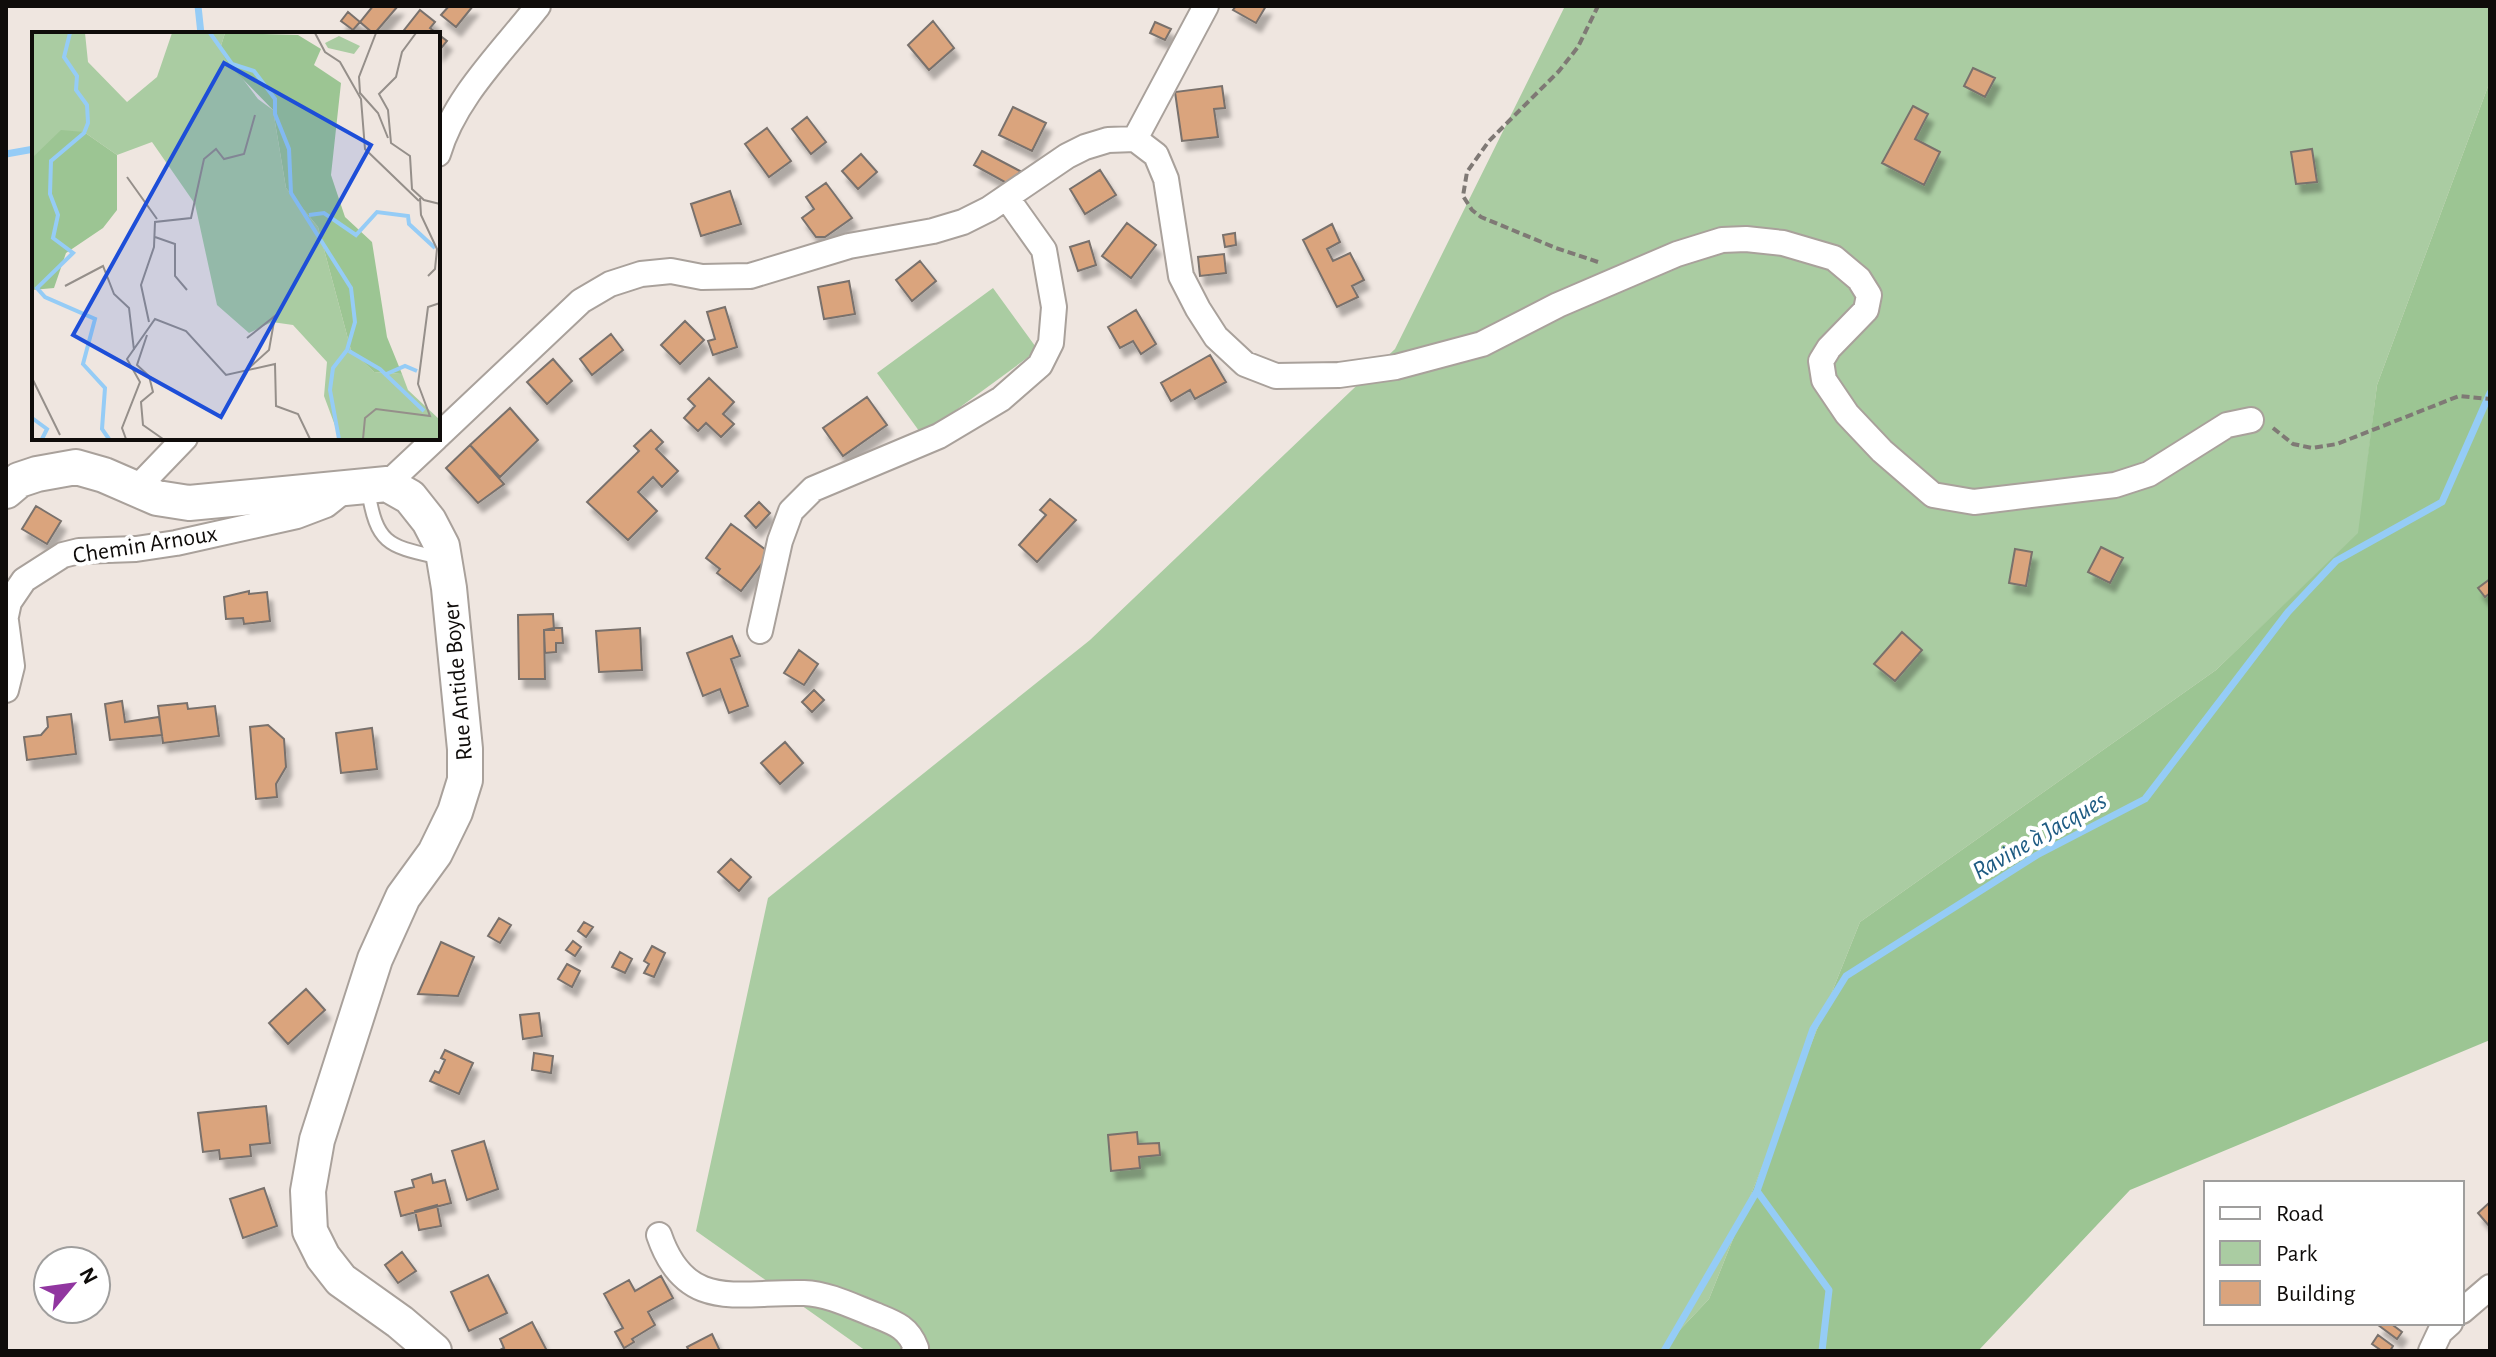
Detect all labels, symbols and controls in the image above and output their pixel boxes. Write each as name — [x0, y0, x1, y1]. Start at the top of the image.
inset map — [32, 32, 440, 440]
street label: Chemin Arnoux — [71, 522, 219, 568]
street label: Rue Antide Boyer — [439, 600, 477, 762]
water label: Ravine à Jacques — [1968, 787, 2111, 885]
legend — [2204, 1181, 2464, 1325]
text: Road — [2276, 1202, 2324, 1226]
text: Park — [2276, 1242, 2317, 1266]
north arrow — [32, 1245, 112, 1325]
text: N — [75, 1264, 102, 1288]
text: Building — [2276, 1282, 2355, 1306]

